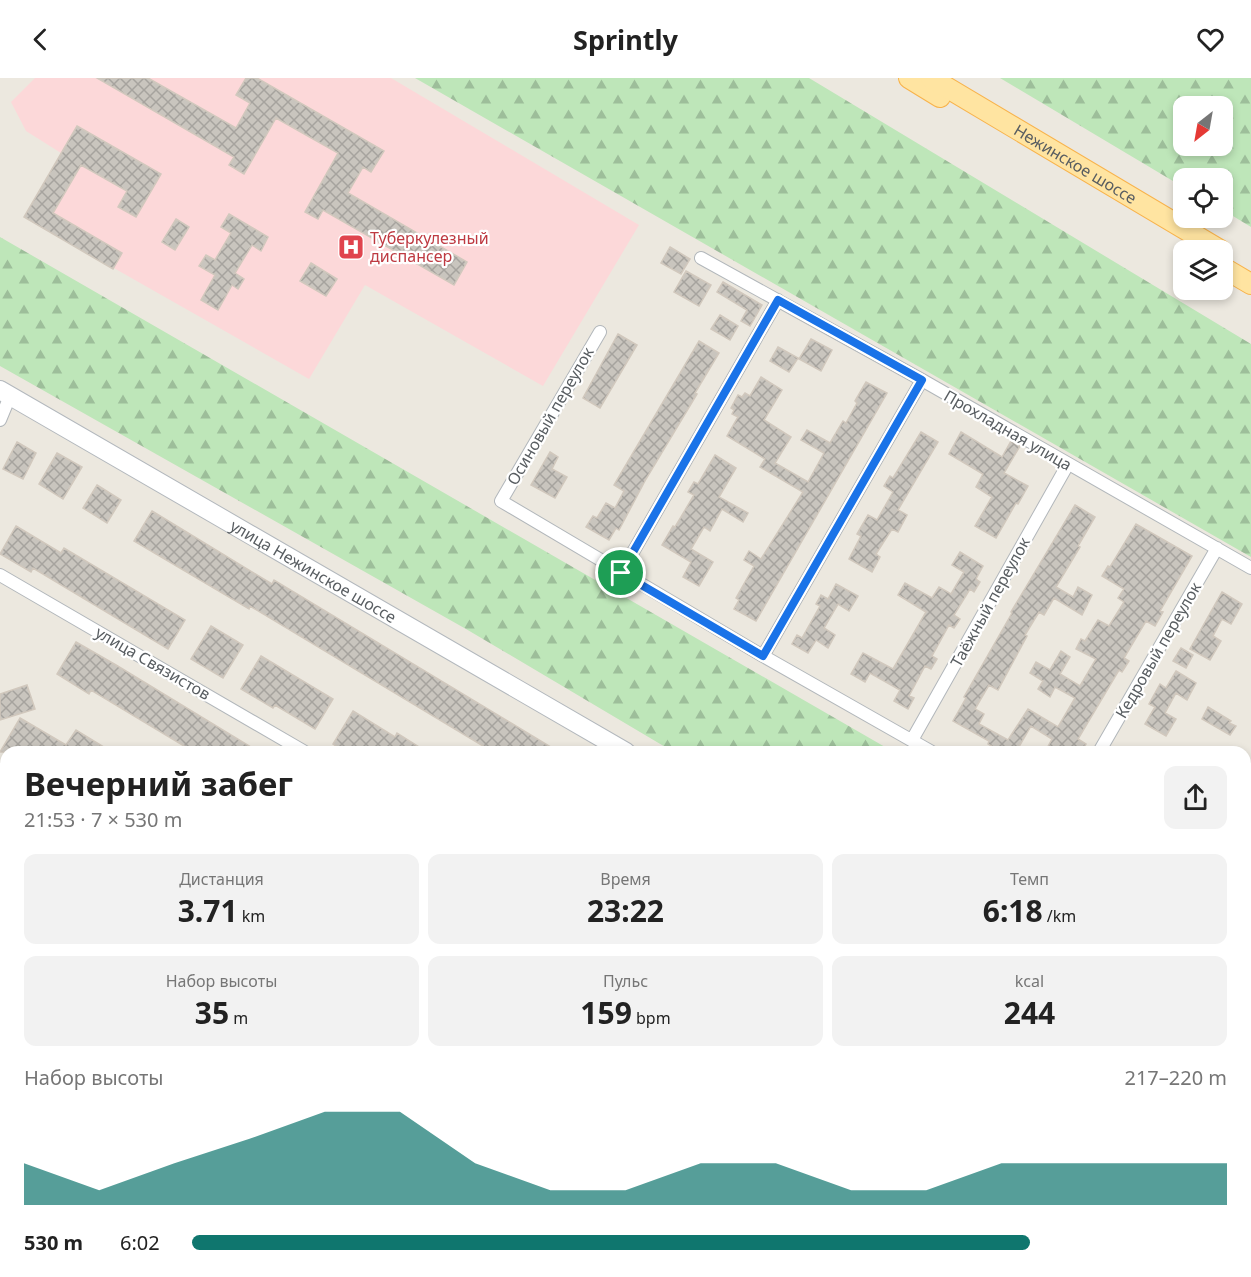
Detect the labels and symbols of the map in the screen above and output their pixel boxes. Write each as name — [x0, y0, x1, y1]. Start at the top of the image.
north arrow — [1173, 96, 1233, 156]
street label: Нежинское шоссе — [1010, 119, 1141, 209]
place label: Туберкулезный диспансер — [370, 227, 489, 267]
hospital icon: Туберкулезный диспансер — [336, 232, 366, 262]
street label: Осиновый переулок — [501, 343, 599, 489]
street label: Прохладная улица — [940, 384, 1076, 476]
street label: улица Нежинское шоссе — [226, 514, 401, 628]
street label: Таёжный переулок — [945, 533, 1035, 671]
pin — [595, 547, 646, 598]
street label: Кедровый переулок — [1110, 577, 1206, 722]
street label: улица Связистов — [91, 621, 215, 705]

